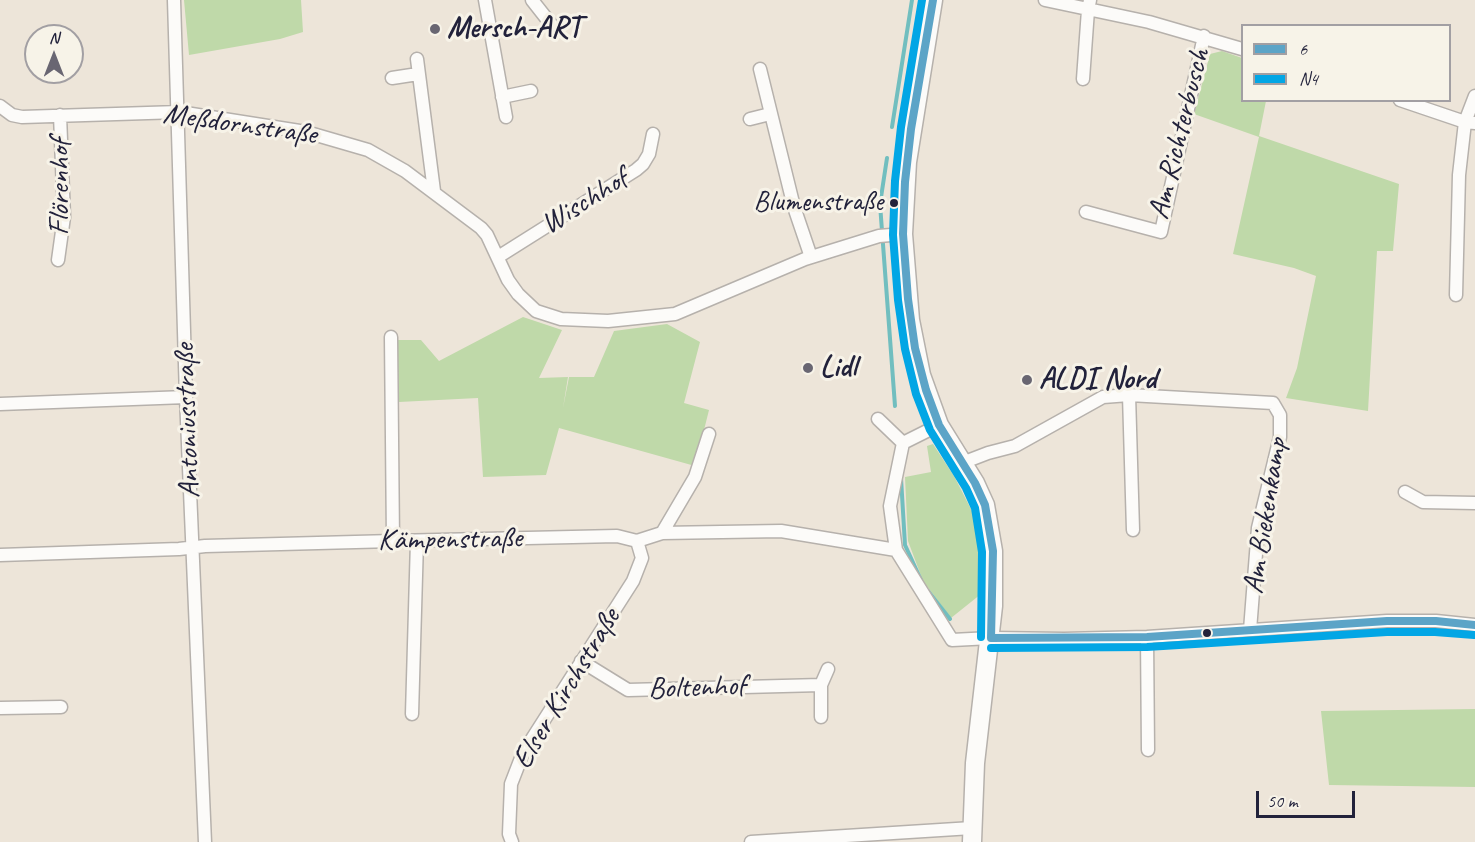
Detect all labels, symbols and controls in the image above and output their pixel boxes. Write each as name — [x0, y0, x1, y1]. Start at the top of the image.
place label: Mersch-ART — [447, 11, 581, 47]
marker: Mersch-ART — [428, 22, 442, 36]
north arrow — [24, 24, 84, 84]
legend — [1241, 24, 1451, 102]
text: N — [49, 28, 59, 48]
text: 6 — [1299, 38, 1307, 60]
street label: Am Richterbusch — [1141, 45, 1219, 223]
text: N4 — [1299, 68, 1318, 90]
street label: Meßdornstraße — [161, 96, 319, 154]
street label: Flörenhof — [42, 139, 78, 235]
street label: Wischhof — [535, 161, 635, 243]
place label: Blumenstraße — [754, 186, 883, 220]
marker: Blumenstraße — [888, 197, 900, 209]
street label: Antoniusstraße — [167, 343, 209, 499]
place label: Lidl — [820, 350, 856, 386]
marker: Lidl — [801, 361, 815, 375]
place label: ALDI Nord — [1039, 362, 1156, 398]
marker: ALDI Nord — [1020, 373, 1034, 387]
street label: Am Biekenkamp — [1236, 436, 1296, 596]
street label: Kämpenstraße — [378, 521, 522, 559]
street label: Elser Kirchstraße — [505, 602, 629, 776]
unlabelled marker — [1201, 627, 1213, 639]
street label: Boltenhof — [648, 668, 746, 708]
scale bar — [1259, 779, 1358, 817]
text: 50 m — [1267, 790, 1298, 812]

